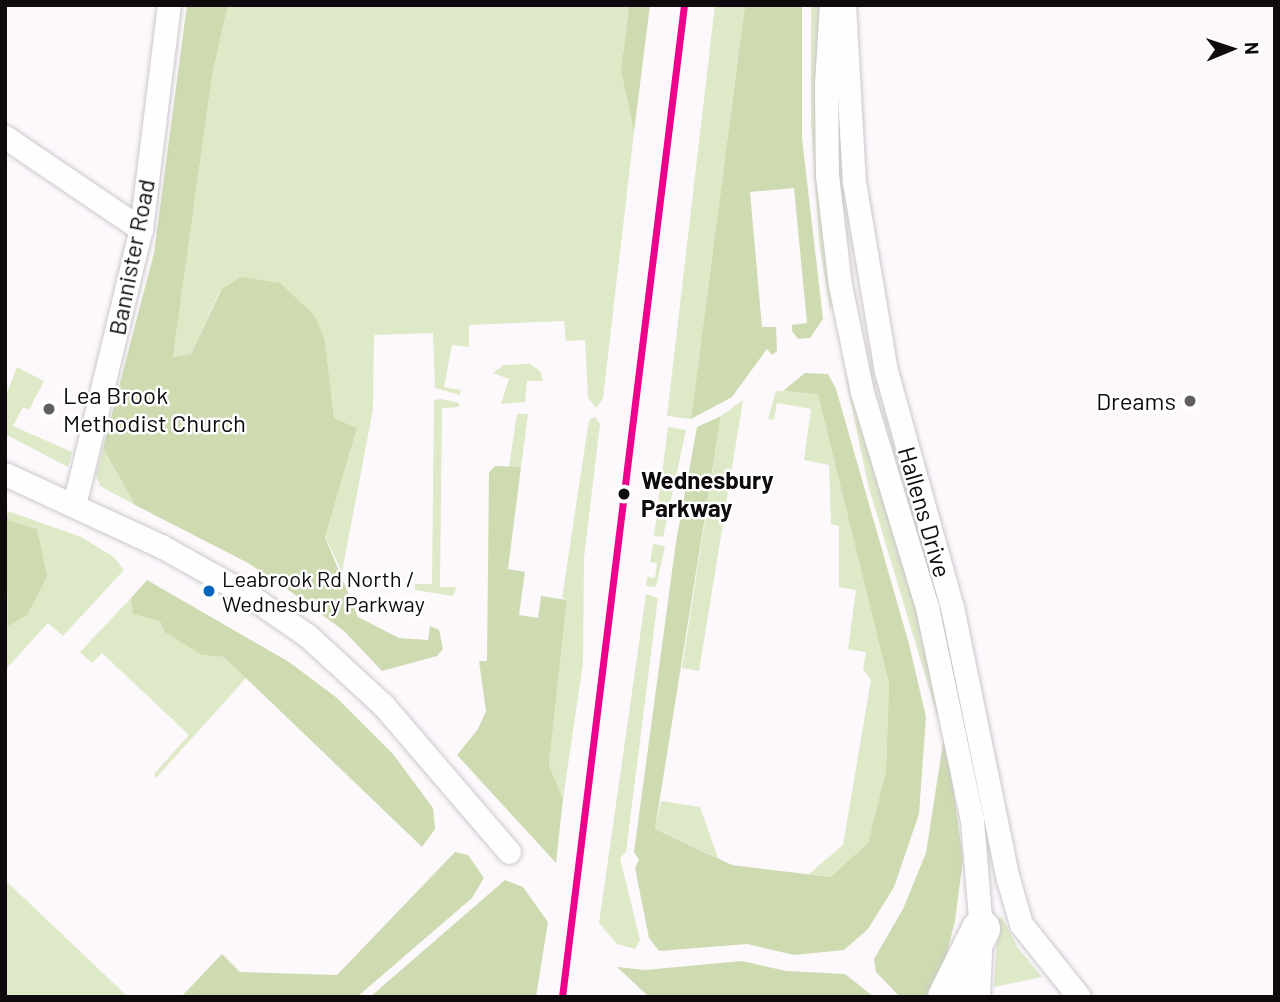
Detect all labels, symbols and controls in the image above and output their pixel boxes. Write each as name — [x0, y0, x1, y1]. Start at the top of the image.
north arrow — [1196, 14, 1266, 84]
text: N — [1241, 42, 1264, 55]
street label: Bannister Road — [102, 176, 160, 338]
place label: Lea Brook Methodist Church — [63, 381, 246, 437]
place label: Dreams — [1096, 387, 1176, 415]
marker: Dreams — [1182, 393, 1198, 409]
marker: Lea Brook Methodist Church — [41, 401, 57, 417]
street label: Hallens Drive — [893, 443, 957, 581]
place label: Wednesbury Parkway — [641, 466, 774, 522]
marker: Wednesbury Parkway — [613, 483, 635, 505]
place label: Leabrook Rd North / Wednesbury Parkway — [222, 565, 425, 616]
marker: Leabrook Rd North / Wednesbury Parkway — [202, 584, 216, 598]

